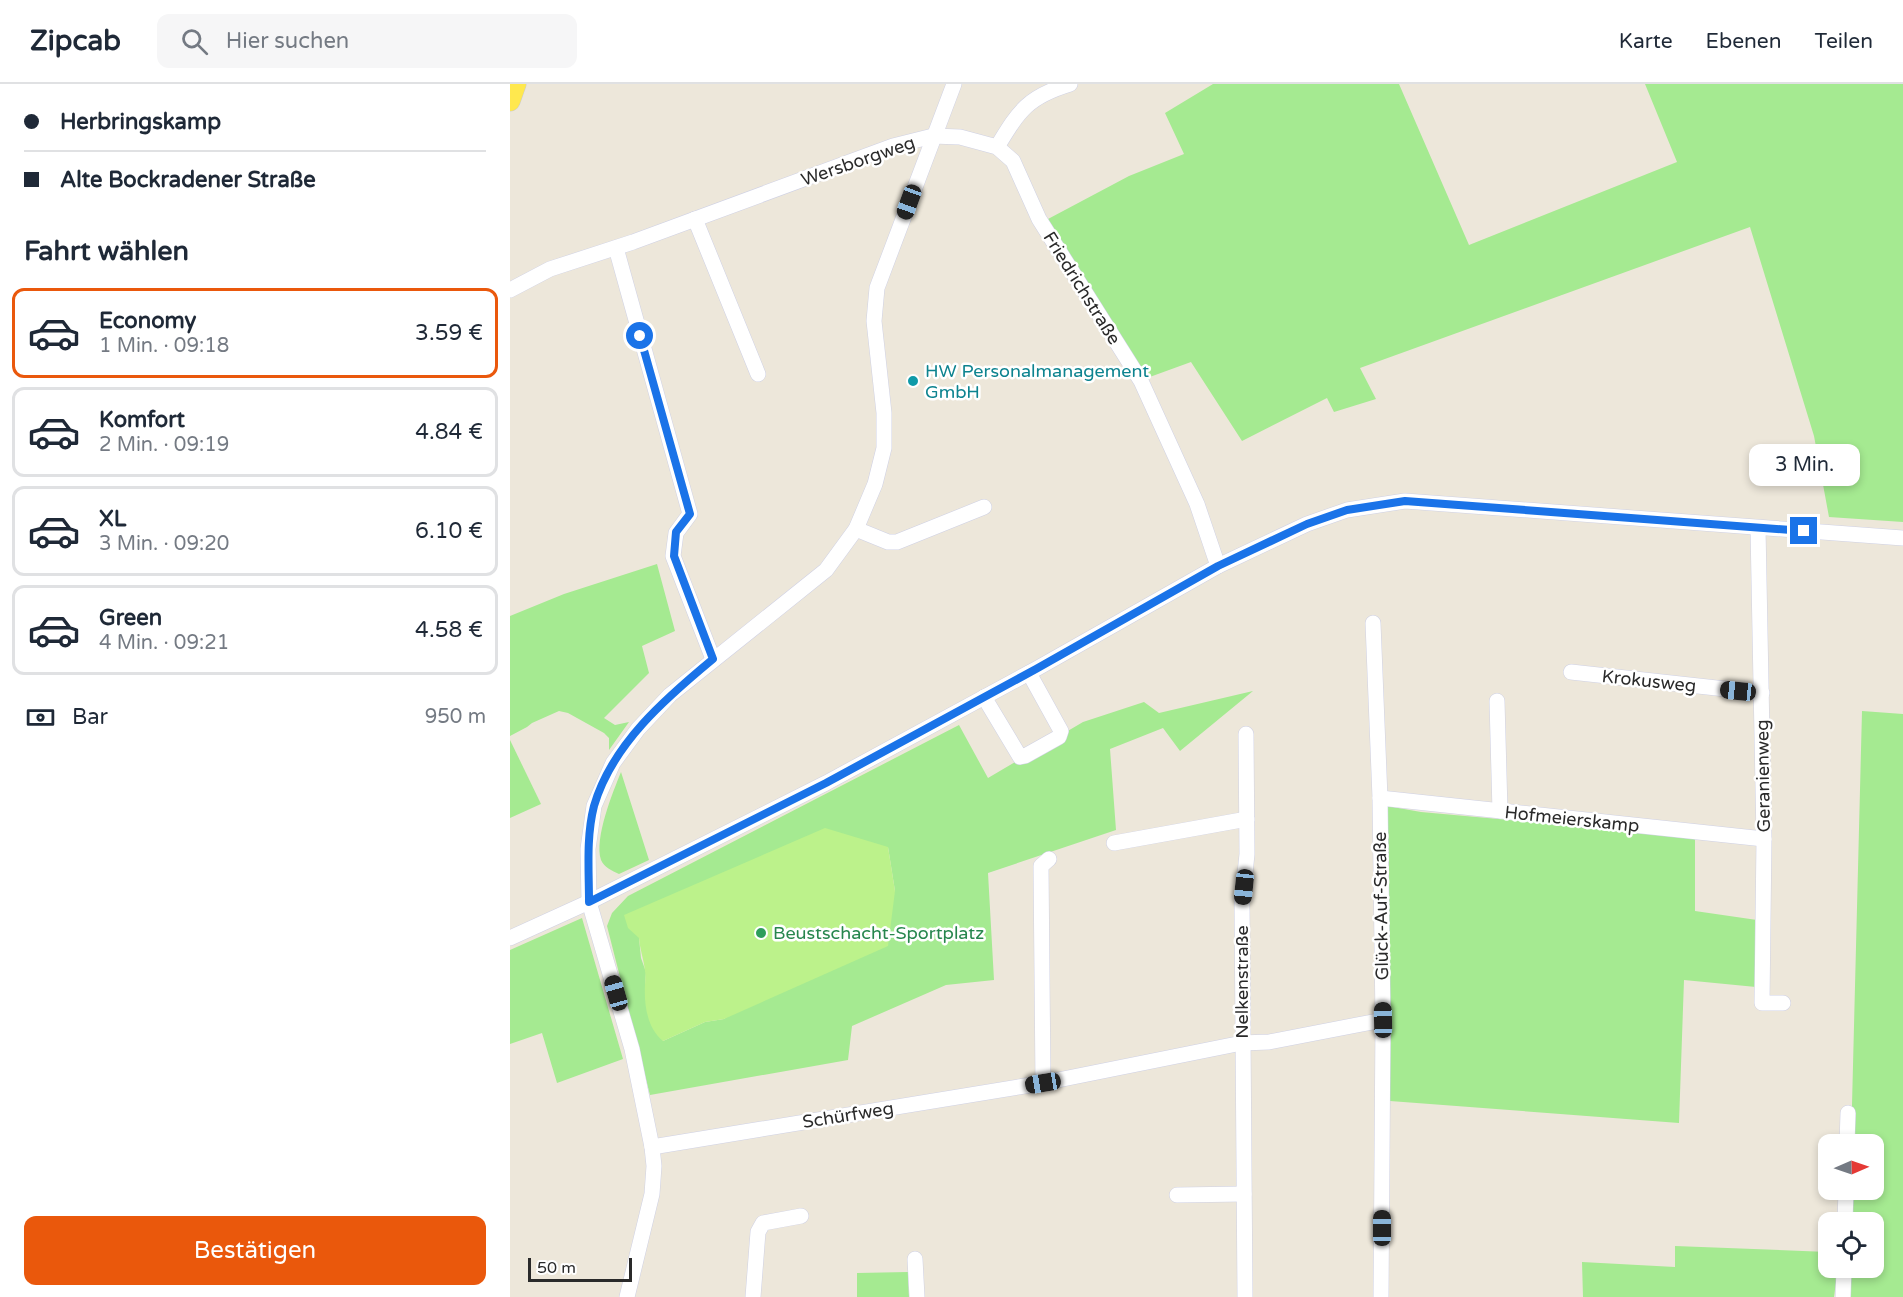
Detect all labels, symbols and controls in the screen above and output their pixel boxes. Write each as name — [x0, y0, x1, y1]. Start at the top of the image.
search box — [157, 14, 577, 68]
text: Zipcab — [30, 24, 121, 58]
icon: search — [178, 25, 211, 58]
text: Hier suchen — [226, 28, 349, 54]
text: Karte — [1619, 29, 1673, 54]
text: Ebenen — [1706, 29, 1782, 54]
text: Teilen — [1815, 29, 1873, 54]
text: Herbringskamp — [60, 109, 221, 135]
street label: Wersborgweg — [798, 131, 918, 191]
text: Alte Bockradener Straße — [60, 167, 316, 193]
car — [894, 182, 924, 222]
street label: Friedrichstraße — [1039, 228, 1125, 348]
text: Fahrt wählen — [24, 235, 189, 268]
icon: car — [27, 306, 81, 360]
text: Economy — [99, 308, 196, 334]
text: 3.59 € — [415, 320, 483, 346]
route start — [626, 322, 653, 349]
text: 1 Min. · 09:18 — [99, 334, 229, 358]
place label: HW Personalmanagement GmbH — [925, 360, 1149, 403]
marker: HW Personalmanagement GmbH — [906, 374, 920, 388]
icon: car — [27, 405, 81, 459]
text: Komfort — [99, 407, 185, 433]
text: 4.84 € — [415, 419, 483, 445]
text: 2 Min. · 09:19 — [99, 433, 229, 457]
callout: 3 Min. — [1748, 444, 1860, 486]
text: 3 Min. — [1775, 453, 1834, 477]
icon: car — [27, 504, 81, 558]
text: XL — [99, 506, 126, 532]
route end — [1790, 517, 1817, 544]
text: 6.10 € — [415, 518, 483, 544]
text: 3 Min. · 09:20 — [99, 532, 229, 556]
icon: car — [27, 603, 81, 657]
text: Green — [99, 605, 162, 631]
text: 4.58 € — [415, 617, 483, 643]
text: 4 Min. · 09:21 — [99, 631, 229, 655]
street label: Krokusweg — [1601, 665, 1697, 697]
car — [1719, 680, 1757, 702]
icon: cash — [24, 701, 57, 734]
text: Bar — [72, 704, 108, 730]
text: 950 m — [425, 705, 486, 729]
street label: Geranienweg — [1751, 719, 1775, 833]
street label: Hofmeierskamp — [1503, 801, 1641, 837]
street label: Glück-Auf-Straße — [1369, 831, 1393, 981]
car — [1233, 868, 1255, 906]
place label: Beustschacht-Sportplatz — [773, 922, 984, 944]
street label: Nelkenstraße — [1231, 925, 1253, 1039]
marker: Beustschacht-Sportplatz — [754, 926, 768, 940]
car — [602, 973, 630, 1013]
car — [1374, 1002, 1392, 1038]
car — [1024, 1071, 1062, 1095]
street label: Schürfweg — [801, 1097, 895, 1133]
north arrow — [1818, 1134, 1884, 1200]
map controls — [1818, 1134, 1884, 1278]
car — [1373, 1210, 1391, 1246]
button: locate — [1818, 1212, 1884, 1278]
button: Bestätigen — [24, 1216, 486, 1285]
scale bar — [528, 1255, 632, 1282]
text: 50 m — [537, 1258, 576, 1278]

